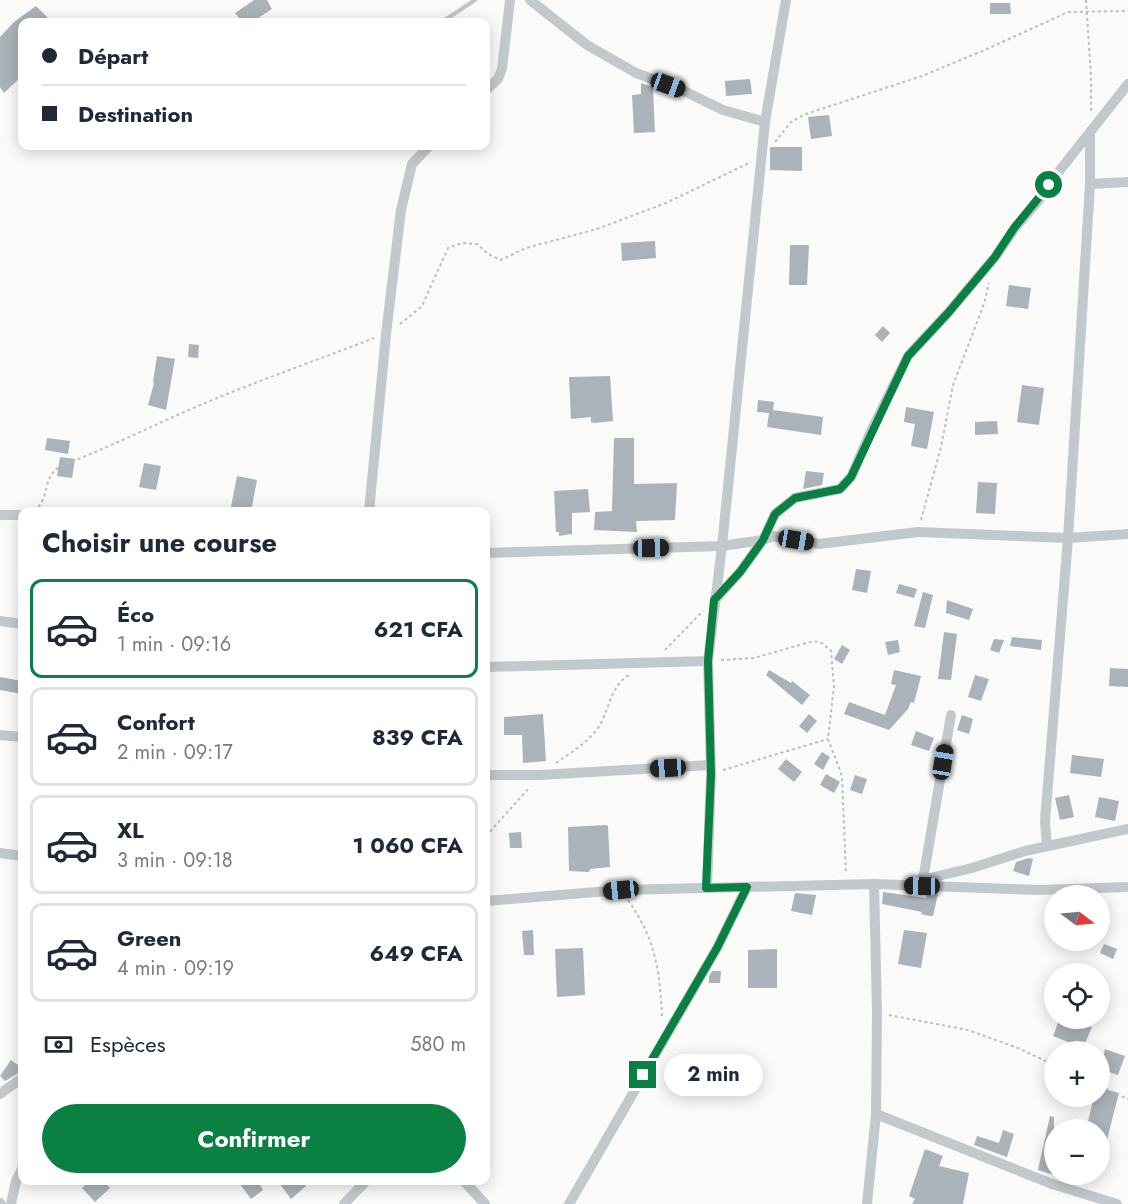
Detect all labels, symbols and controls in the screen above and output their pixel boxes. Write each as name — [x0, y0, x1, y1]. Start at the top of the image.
text: Départ — [78, 40, 148, 72]
car — [648, 70, 688, 100]
text: Destination — [78, 98, 193, 130]
route start — [1035, 171, 1062, 198]
text: Choisir une course — [42, 523, 277, 562]
car — [777, 528, 815, 552]
car — [633, 539, 669, 557]
text: Éco — [117, 598, 154, 630]
icon: car — [45, 602, 99, 656]
text: 621 CFA — [374, 613, 463, 645]
text: 1 min · 09:16 — [117, 630, 231, 659]
text: Confort — [117, 706, 195, 738]
icon: car — [45, 710, 99, 764]
text: 839 CFA — [372, 721, 463, 753]
text: 2 min · 09:17 — [117, 738, 233, 767]
car — [931, 743, 955, 781]
car — [650, 758, 686, 778]
text: XL — [117, 814, 144, 846]
icon: car — [45, 818, 99, 872]
text: 1 060 CFA — [353, 829, 463, 861]
text: 3 min · 09:18 — [117, 846, 233, 875]
car — [904, 877, 940, 895]
car — [602, 879, 640, 901]
north arrow — [1044, 885, 1110, 951]
map controls — [1044, 885, 1110, 1185]
text: Green — [117, 922, 181, 954]
icon: car — [45, 926, 99, 980]
text: 649 CFA — [369, 937, 463, 969]
text: 4 min · 09:19 — [117, 954, 234, 983]
button: locate — [1044, 963, 1110, 1029]
icon: cash — [42, 1028, 75, 1061]
text: Espèces — [90, 1028, 166, 1060]
text: 580 m — [410, 1030, 466, 1059]
button: + — [1044, 1041, 1110, 1107]
callout: 2 min — [664, 1054, 763, 1096]
text: 2 min — [687, 1060, 740, 1089]
route end — [629, 1061, 656, 1088]
button: Confirmer — [42, 1104, 466, 1173]
button: − — [1044, 1119, 1110, 1185]

